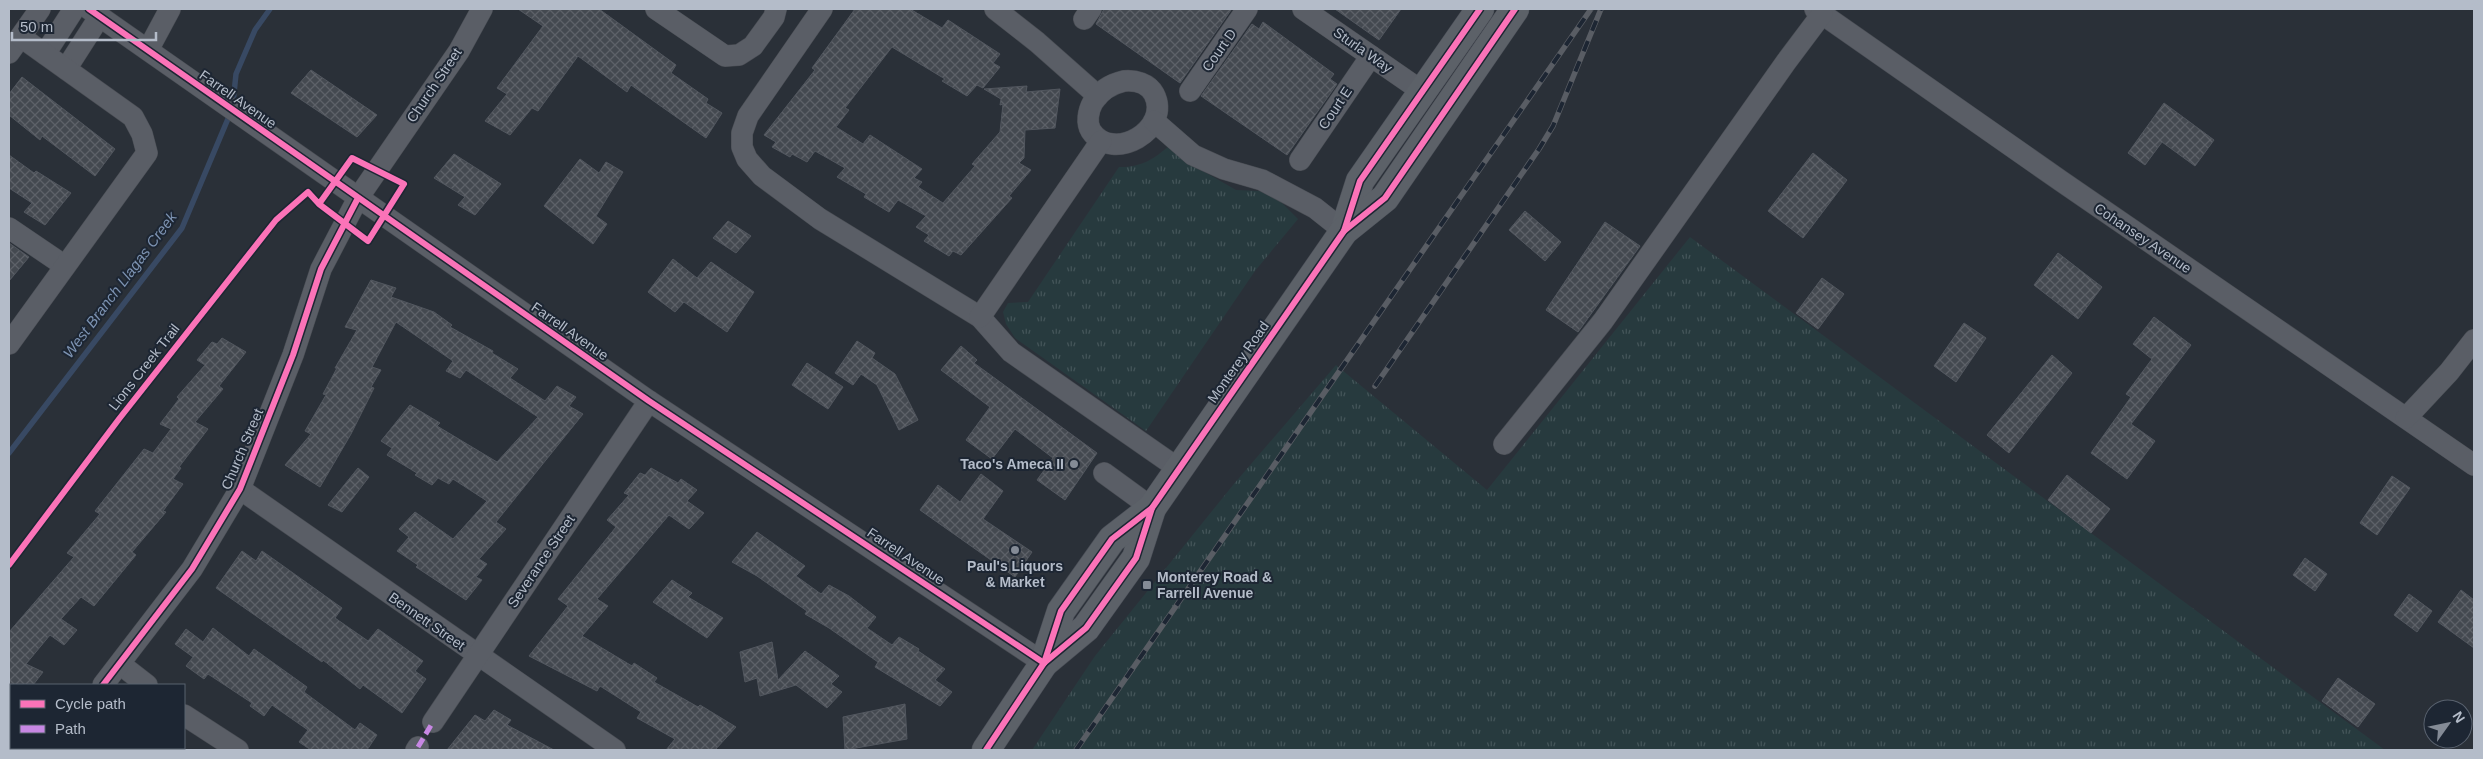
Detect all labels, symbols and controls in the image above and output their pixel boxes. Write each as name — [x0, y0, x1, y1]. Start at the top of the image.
scale bar — [12, 10, 156, 42]
text: 50 m — [20, 18, 53, 35]
street label: Sturla Way — [1331, 24, 1395, 76]
street label: Court D — [1199, 26, 1239, 74]
street label: Church Street — [403, 45, 465, 125]
street label: Farrell Avenue — [197, 67, 280, 131]
street label: Court E — [1315, 84, 1355, 132]
street label: Cohansey Avenue — [2092, 200, 2195, 276]
water label: West Branch Llagas Creek — [59, 207, 181, 361]
street label: Farrell Avenue — [529, 299, 612, 363]
street label: Monterey Road — [1204, 318, 1272, 406]
street label: Lions Creek Trail — [105, 321, 183, 413]
street label: Church Street — [218, 406, 266, 492]
place label: Taco's Ameca II — [960, 456, 1064, 472]
marker: Taco's Ameca II — [1068, 458, 1080, 470]
street label: Severance Street — [504, 512, 578, 610]
street label: Farrell Avenue — [864, 524, 948, 588]
marker: Paul's Liquors & Market — [1009, 544, 1021, 556]
place label: Paul's Liquors & Market — [967, 558, 1063, 590]
place label: Monterey Road & Farrell Avenue — [1157, 569, 1272, 601]
marker: Monterey Road & Farrell Avenue — [1141, 579, 1153, 591]
street label: Bennett Street — [386, 589, 468, 653]
legend — [10, 684, 185, 749]
text: Cycle path — [55, 695, 126, 712]
north arrow — [2423, 699, 2473, 749]
text: N — [2449, 708, 2468, 726]
text: Path — [55, 720, 86, 737]

